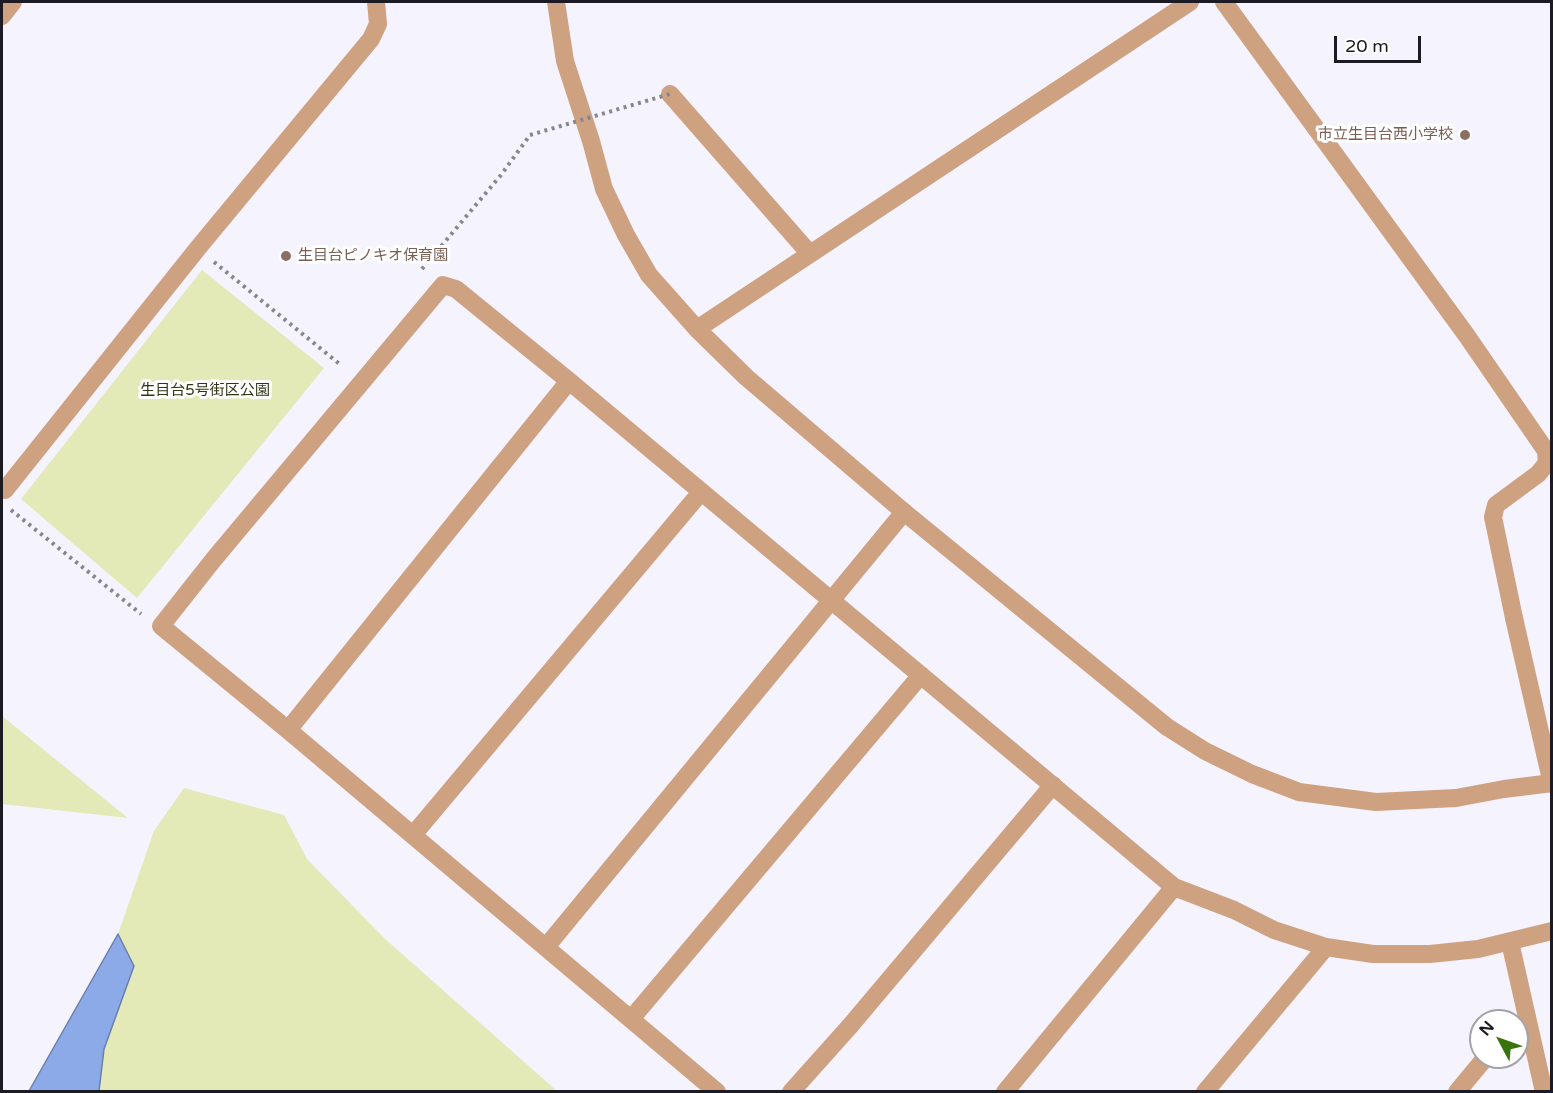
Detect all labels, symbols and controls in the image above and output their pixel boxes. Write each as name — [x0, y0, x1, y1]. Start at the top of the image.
scale bar — [1337, 24, 1424, 62]
text: 20 m — [1345, 35, 1389, 57]
place label: 市立生目台西小学校 — [1318, 126, 1453, 144]
marker: 市立生目台西小学校 — [1458, 128, 1472, 142]
place label: 生目台ピノキオ保育園 — [298, 247, 448, 265]
marker: 生目台ピノキオ保育園 — [279, 249, 293, 263]
park label: 生目台5号街区公園 — [140, 382, 270, 400]
north arrow — [1469, 1009, 1529, 1069]
text: N — [1475, 1017, 1499, 1040]

